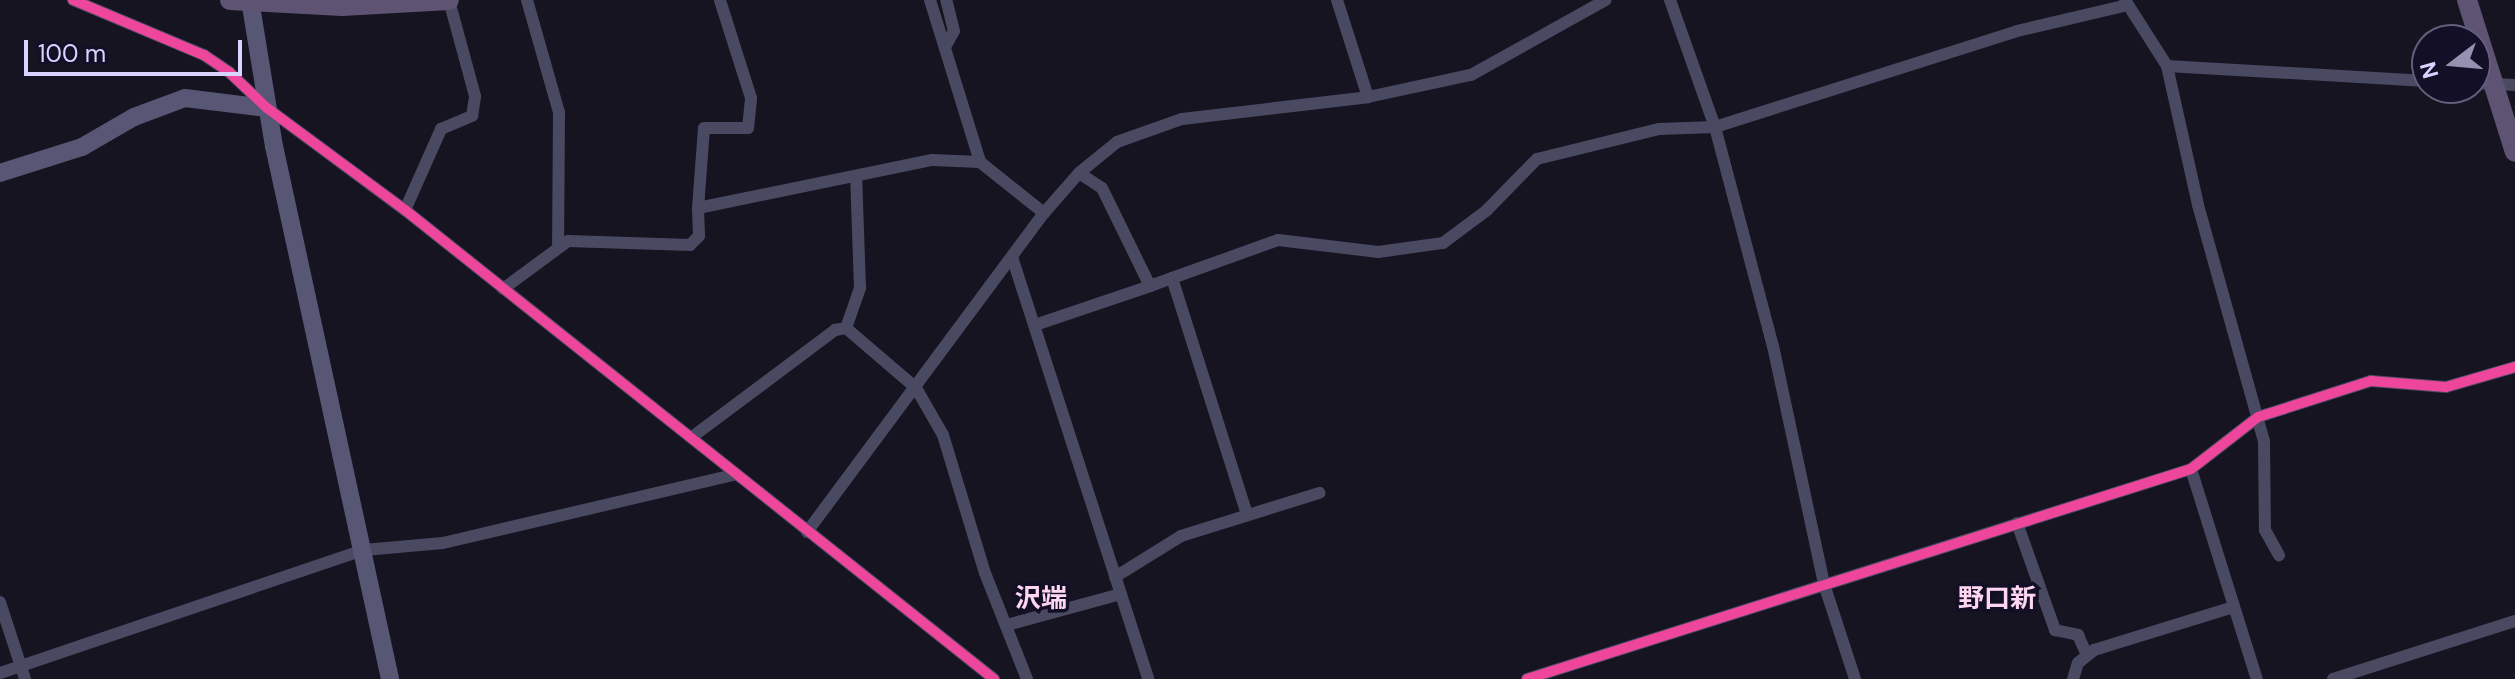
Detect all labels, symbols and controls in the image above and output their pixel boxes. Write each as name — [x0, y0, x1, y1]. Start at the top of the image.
scale bar — [28, 24, 246, 74]
north arrow — [2411, 24, 2491, 104]
text: 100 m — [38, 38, 106, 69]
text: N — [2413, 58, 2446, 82]
district label: 沢端 — [1015, 583, 1067, 615]
district label: 野口新 — [1958, 583, 2036, 615]

